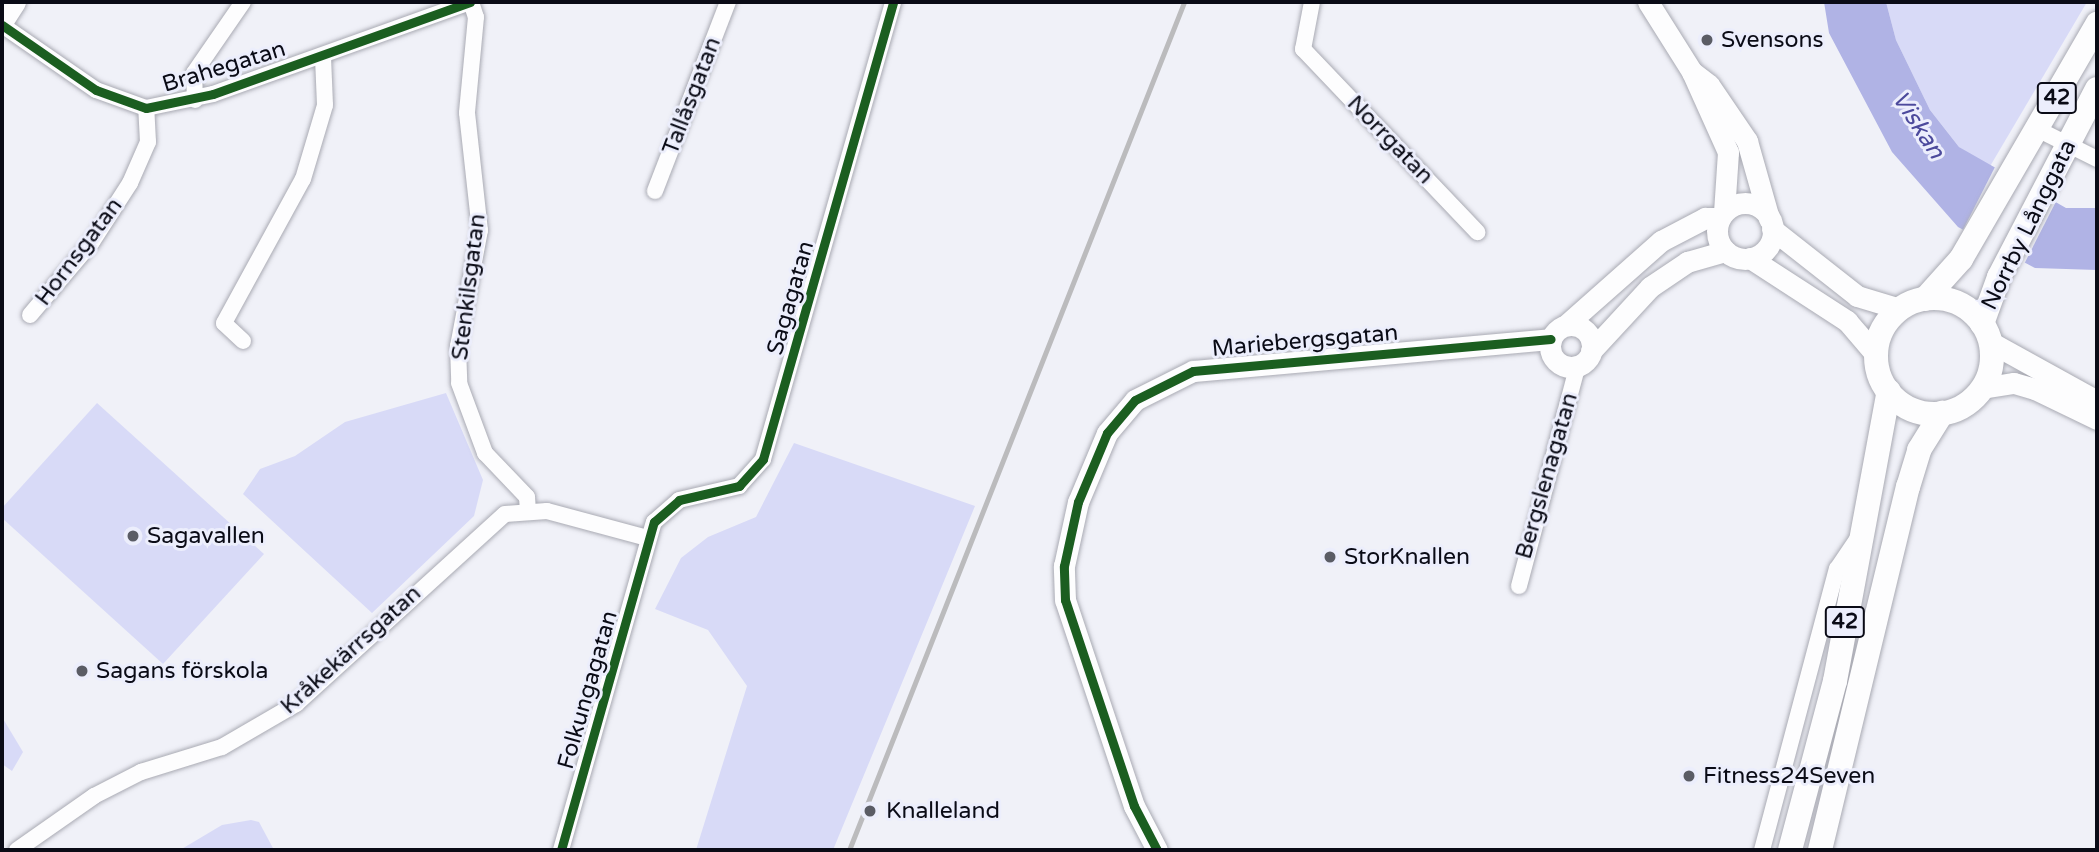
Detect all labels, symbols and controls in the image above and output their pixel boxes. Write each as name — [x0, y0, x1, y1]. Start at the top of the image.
place label: Svensons — [1721, 26, 1824, 54]
marker: Svensons — [1699, 32, 1715, 48]
street label: Tallåsgatan — [657, 33, 727, 159]
street label: Brahegatan — [159, 35, 289, 99]
road number: 42 — [2036, 80, 2078, 116]
water label: Viskan — [1886, 86, 1950, 164]
street label: Norrgatan — [1341, 90, 1439, 190]
street label: Norrby Långgata — [1976, 135, 2082, 315]
street label: Hornsgatan — [30, 193, 128, 311]
street label: Stenkilsgatan — [446, 212, 492, 362]
street label: Sagagatan — [762, 238, 820, 358]
street label: Mariebergsgatan — [1211, 319, 1399, 363]
street label: Bergslenagatan — [1510, 390, 1584, 562]
place label: Sagavallen — [147, 522, 265, 550]
marker: Sagavallen — [125, 528, 141, 544]
place label: StorKnallen — [1344, 543, 1470, 571]
marker: StorKnallen — [1322, 549, 1338, 565]
street label: Kråkekärrsgatan — [275, 580, 427, 720]
road number: 42 — [1824, 604, 1866, 640]
street label: Folkungagatan — [552, 608, 624, 772]
place label: Sagans förskola — [96, 657, 268, 685]
marker: Sagans förskola — [74, 663, 90, 679]
place label: Fitness24Seven — [1703, 762, 1875, 790]
marker: Fitness24Seven — [1681, 768, 1697, 784]
place label: Knalleland — [886, 797, 1000, 825]
marker: Knalleland — [860, 801, 880, 821]

